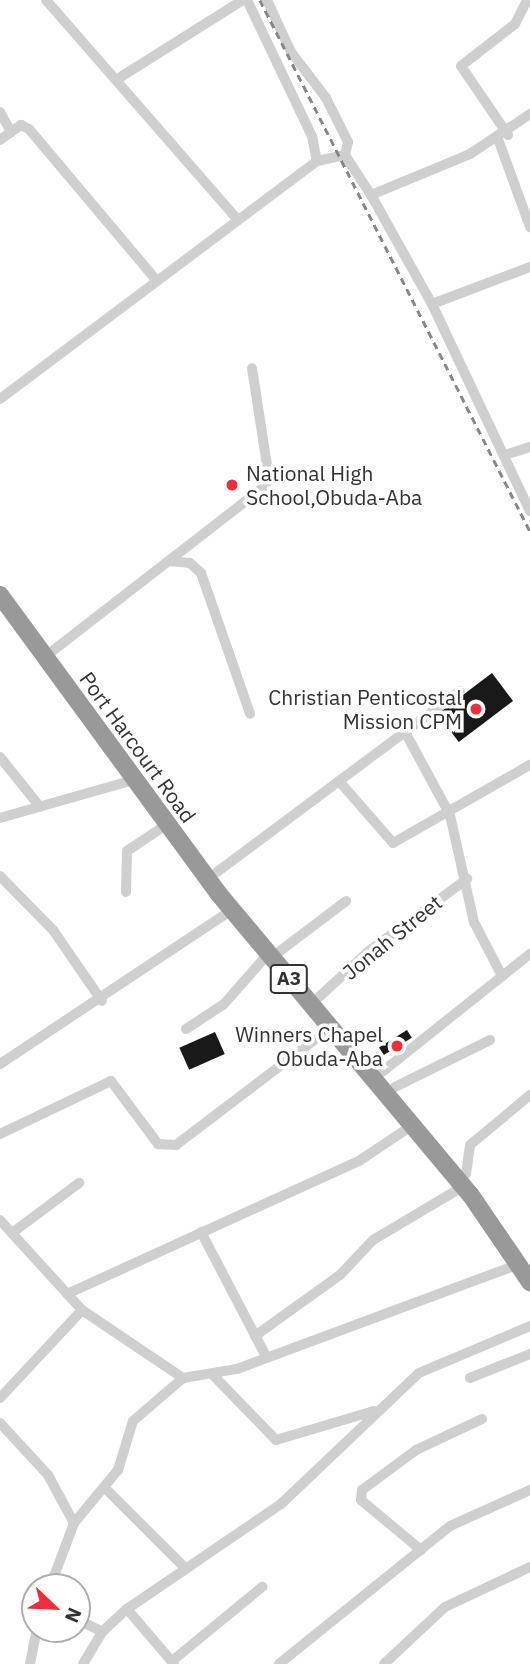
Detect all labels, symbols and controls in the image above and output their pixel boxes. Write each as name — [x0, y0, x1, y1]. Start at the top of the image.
place label: National High School,Obuda-Aba — [246, 460, 422, 510]
marker: National High School,Obuda-Aba — [224, 477, 240, 493]
street label: Port Harcourt Road — [75, 667, 201, 827]
place label: Christian Penticostal Mission CPM — [268, 684, 462, 734]
marker: Christian Penticostal Mission CPM — [468, 701, 484, 717]
street label: Jonah Street — [337, 889, 447, 985]
road number: A3 — [270, 964, 308, 995]
place label: Winners Chapel Obuda-Aba — [235, 1021, 383, 1071]
marker: Winners Chapel Obuda-Aba — [389, 1038, 405, 1054]
north arrow — [21, 1573, 91, 1643]
text: N — [60, 1604, 87, 1626]

